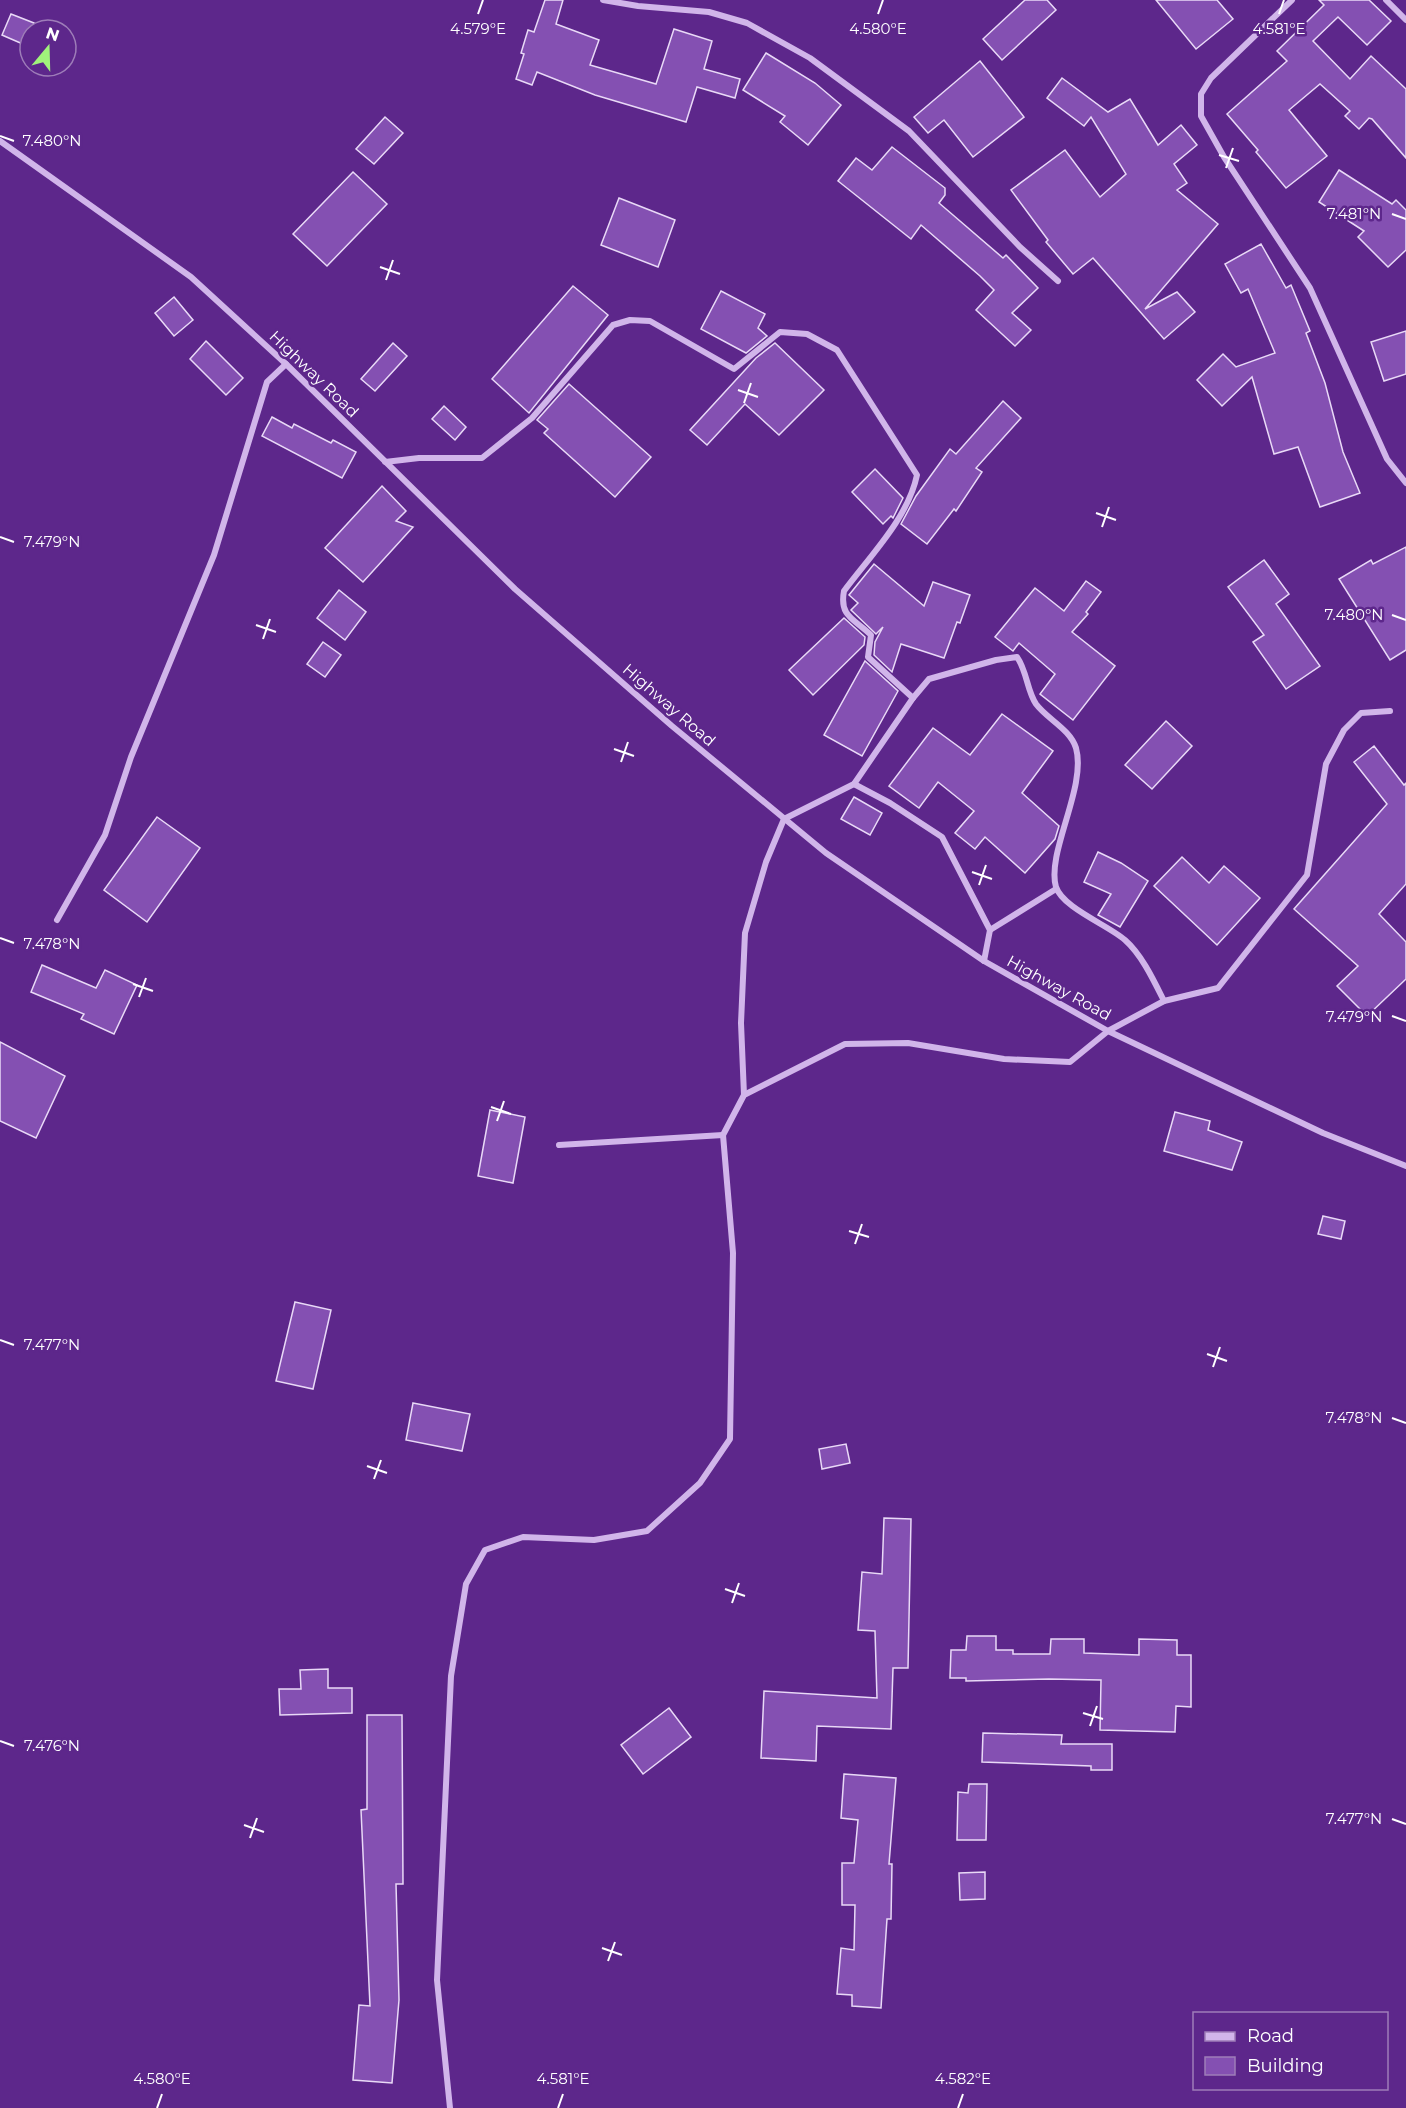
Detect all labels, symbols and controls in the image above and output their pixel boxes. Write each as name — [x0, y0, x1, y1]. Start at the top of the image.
north arrow — [18, 18, 78, 78]
text: 4.579°E — [450, 19, 506, 38]
text: 4.580°E — [849, 19, 907, 38]
text: 4.581°E — [1252, 19, 1306, 38]
text: N — [44, 23, 62, 45]
text: 7.480°N — [22, 131, 82, 150]
text: 7.481°N — [1327, 204, 1381, 223]
street label: Highway Road — [265, 327, 363, 421]
text: 7.479°N — [24, 532, 80, 551]
text: 7.480°N — [1324, 605, 1384, 624]
street label: Highway Road — [619, 660, 719, 750]
text: 7.478°N — [24, 934, 80, 953]
street label: Highway Road — [1003, 951, 1115, 1025]
text: 7.479°N — [1326, 1007, 1382, 1026]
text: 7.477°N — [24, 1335, 80, 1354]
text: 7.478°N — [1326, 1408, 1382, 1427]
text: 7.476°N — [24, 1736, 80, 1755]
text: 7.477°N — [1326, 1809, 1382, 1828]
legend — [1193, 2012, 1388, 2090]
text: Road — [1247, 2025, 1294, 2047]
text: Building — [1247, 2055, 1324, 2077]
text: 4.580°E — [133, 2069, 191, 2088]
text: 4.581°E — [536, 2069, 590, 2088]
text: 4.582°E — [935, 2069, 991, 2088]

